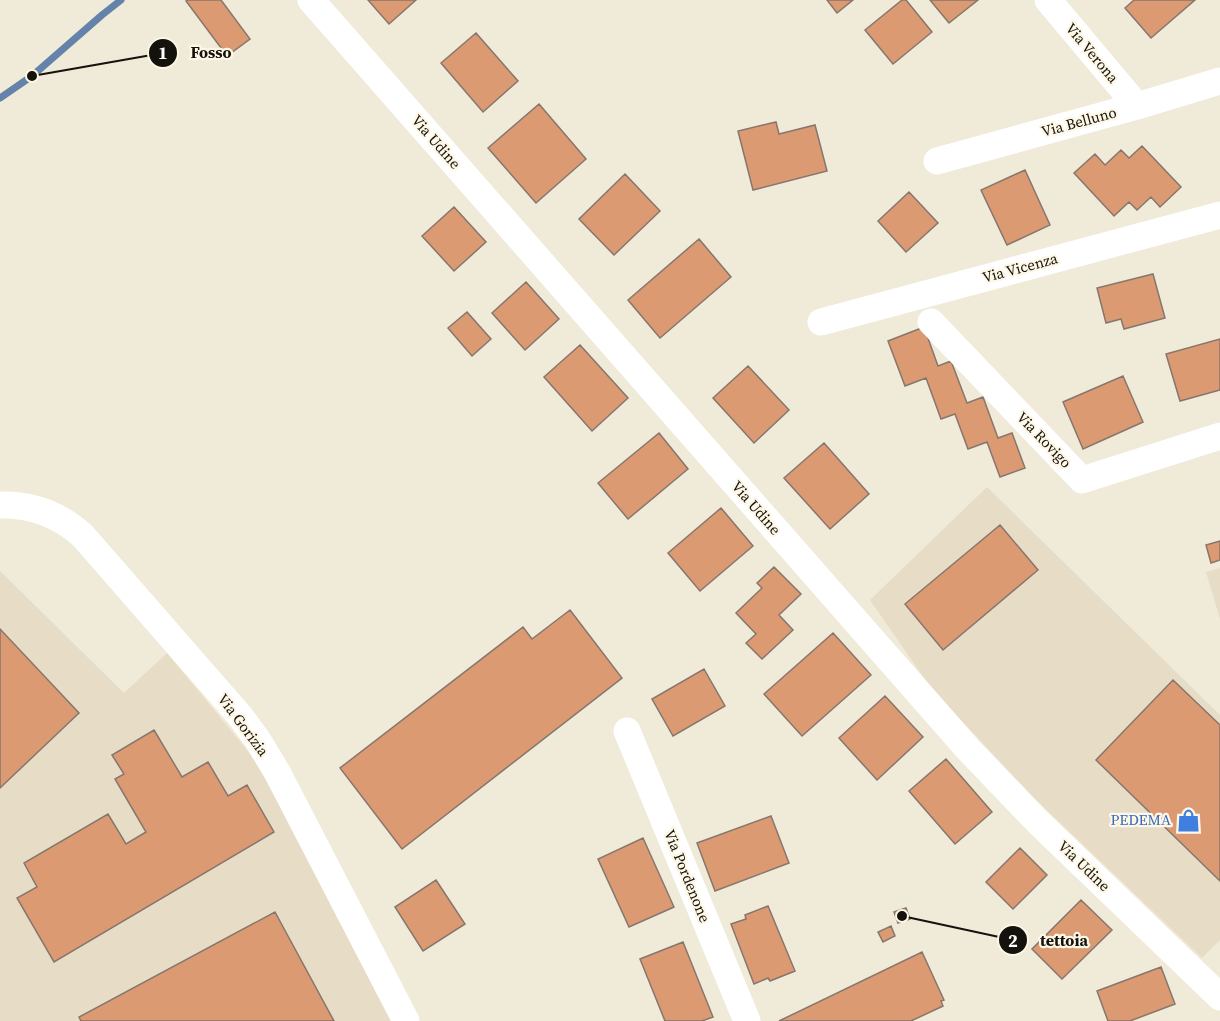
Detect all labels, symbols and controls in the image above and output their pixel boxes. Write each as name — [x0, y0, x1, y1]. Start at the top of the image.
street label: Via Verona — [1061, 18, 1124, 88]
callout: Fosso — [148, 36, 243, 70]
text: 1 — [158, 40, 168, 65]
text: Fosso — [190, 41, 232, 63]
street label: Via Belluno — [1039, 101, 1119, 142]
street label: Via Udine — [407, 110, 466, 174]
street label: Via Vicenza — [980, 247, 1060, 288]
street label: Via Rovigo — [1012, 407, 1077, 472]
street label: Via Udine — [727, 476, 786, 540]
street label: Via Gorizia — [213, 689, 274, 761]
shop icon: PEDEMA — [1176, 807, 1202, 833]
place label: PEDEMA — [1111, 809, 1171, 830]
street label: Via Pordenone — [659, 826, 716, 926]
street label: Via Udine — [1054, 835, 1115, 896]
callout: tettoia — [998, 923, 1100, 957]
text: 2 — [1008, 928, 1018, 953]
text: tettoia — [1040, 929, 1088, 951]

